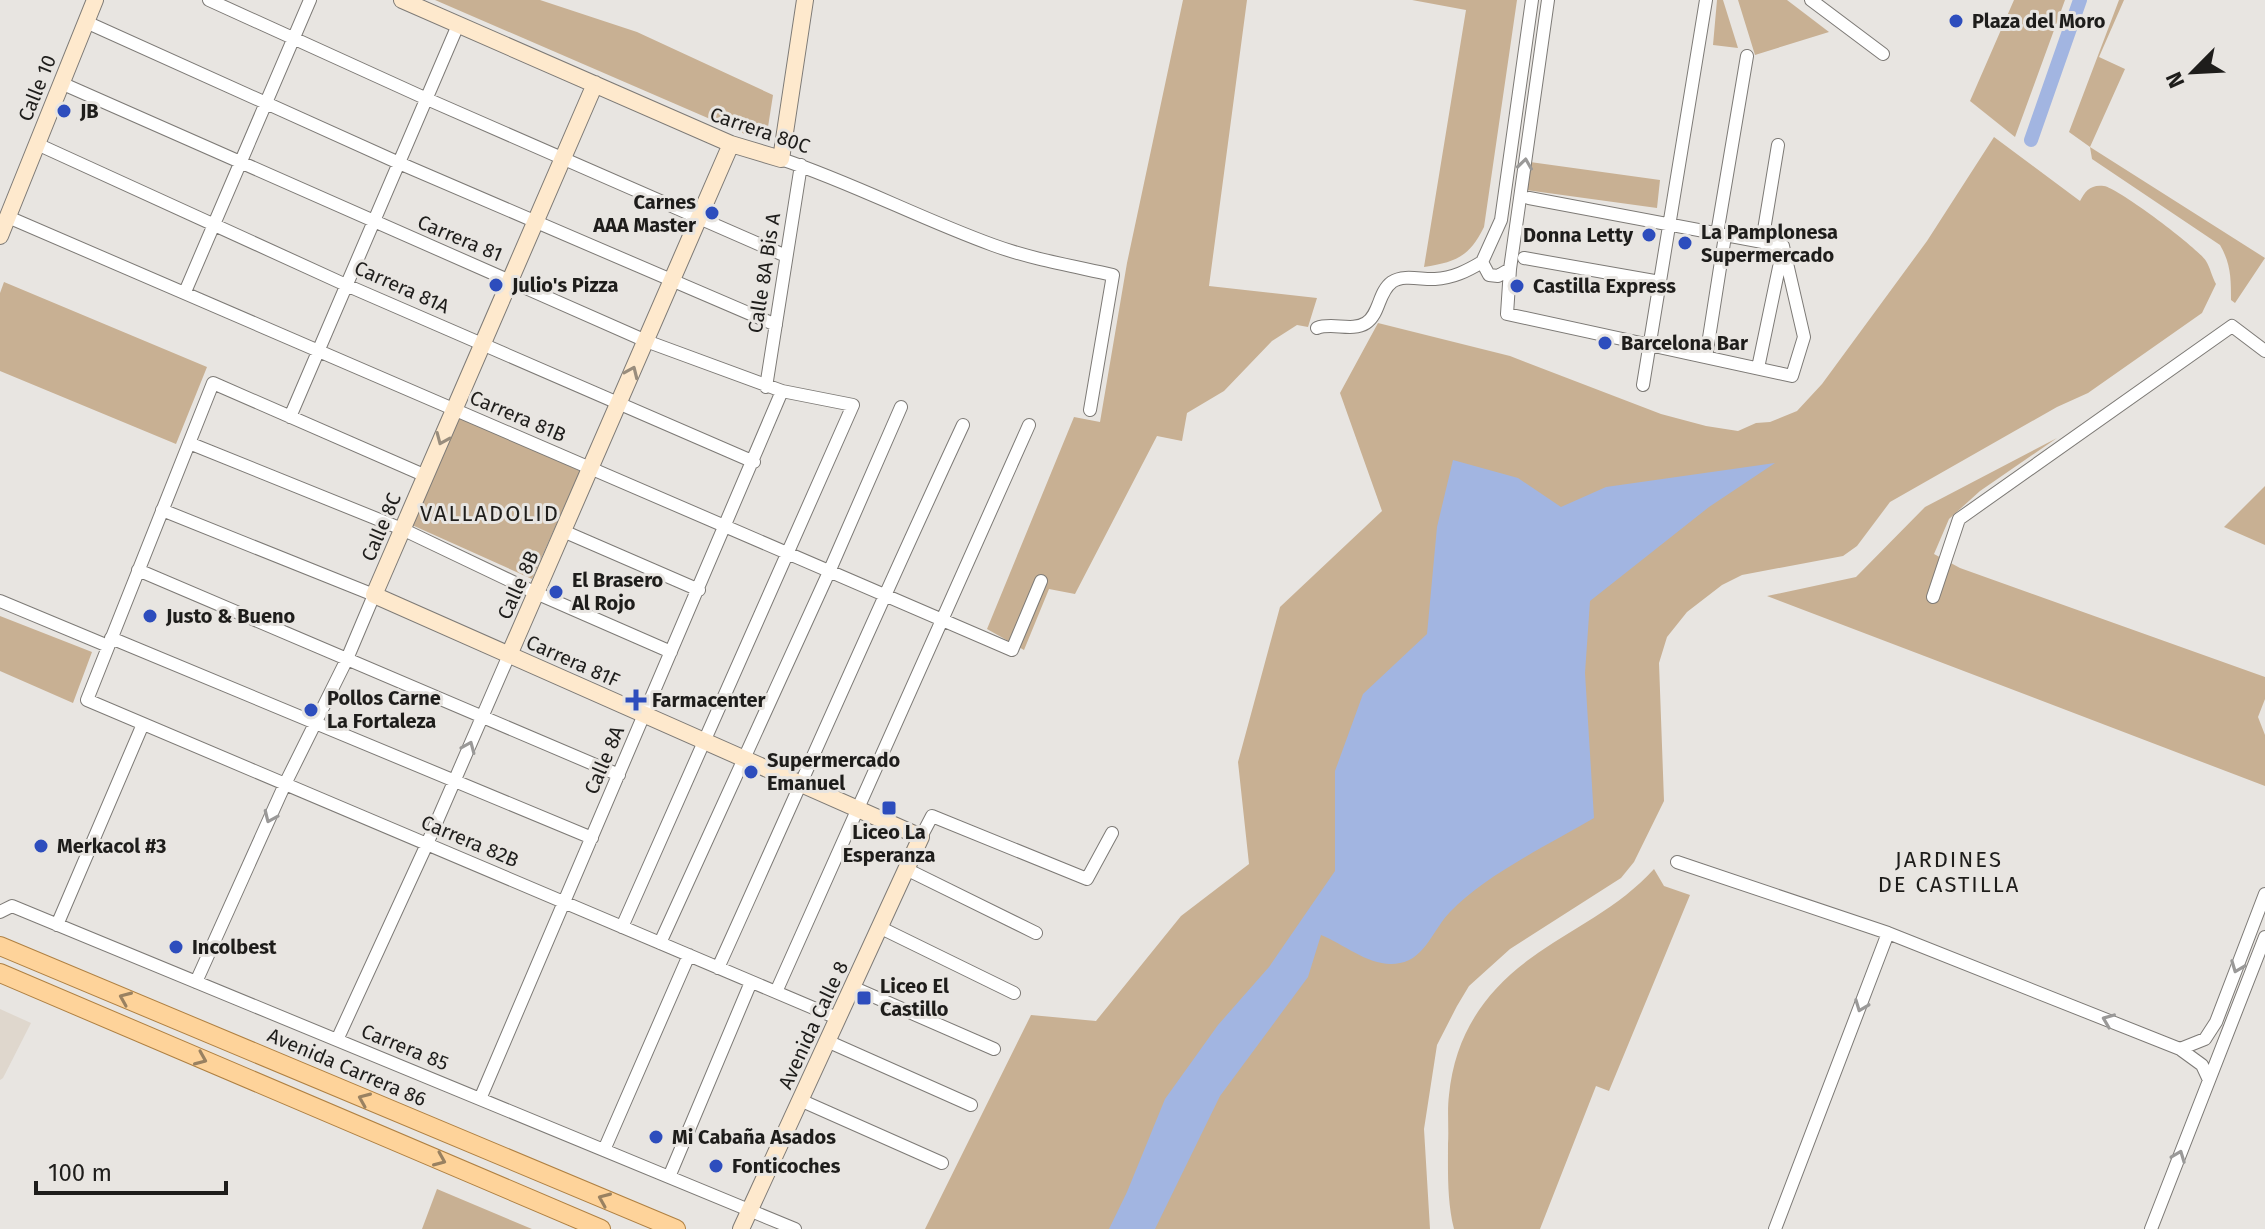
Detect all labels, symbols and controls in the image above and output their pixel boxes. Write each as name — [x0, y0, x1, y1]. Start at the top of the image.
place label: Plaza del Moro — [1972, 9, 2106, 33]
marker: Plaza del Moro — [1947, 12, 1965, 30]
north arrow — [2153, 32, 2233, 112]
street label: Calle 10 — [13, 51, 61, 125]
text: N — [2160, 68, 2190, 92]
place label: JB — [79, 99, 99, 123]
marker: JB — [55, 102, 73, 120]
street label: Carrera 80C — [707, 102, 813, 158]
one-way arrow — [1516, 157, 1533, 171]
place label: Carnes AAA Master — [592, 190, 697, 237]
marker: Carnes AAA Master — [703, 204, 721, 222]
street label: Carrera 81 — [414, 209, 506, 267]
street label: Calle 8A Bis A — [743, 211, 785, 335]
place label: La Pamplonesa Supermercado — [1701, 220, 1838, 267]
place label: Donna Letty — [1523, 223, 1634, 247]
marker: Donna Letty — [1640, 226, 1658, 244]
marker: La Pamplonesa Supermercado — [1676, 234, 1694, 252]
street label: Carrera 81A — [351, 255, 454, 319]
place label: Julio's Pizza — [511, 273, 618, 297]
place label: Castilla Express — [1533, 274, 1676, 298]
marker: Julio's Pizza — [487, 276, 505, 294]
marker: Castilla Express — [1508, 277, 1526, 295]
place label: Barcelona Bar — [1621, 331, 1749, 355]
marker: Barcelona Bar — [1596, 334, 1614, 352]
one-way arrow — [623, 365, 639, 380]
street label: Carrera 81B — [466, 385, 570, 447]
one-way arrow — [435, 430, 451, 445]
street label: Calle 8C — [356, 489, 406, 565]
district label: VALLADOLID — [420, 500, 560, 527]
street label: Calle 8B — [492, 547, 544, 623]
place label: El Brasero Al Rojo — [571, 568, 664, 615]
marker: El Brasero Al Rojo — [547, 583, 565, 601]
place label: Justo & Bueno — [165, 604, 296, 628]
marker: Justo & Bueno — [141, 607, 159, 625]
street label: Carrera 81F — [523, 630, 624, 692]
place label: Pollos Carne La Fortaleza — [327, 686, 441, 733]
place label: Farmacenter — [652, 688, 767, 712]
marker: Farmacenter — [627, 691, 645, 709]
marker: Pollos Carne La Fortaleza — [302, 701, 320, 719]
street label: Calle 8A — [579, 722, 629, 798]
one-way arrow — [459, 741, 475, 755]
place label: Supermercado Emanuel — [767, 748, 901, 795]
marker: Supermercado Emanuel — [742, 763, 760, 781]
marker: Liceo La Esperanza — [880, 799, 898, 817]
one-way arrow — [264, 809, 280, 824]
street label: Carrera 82B — [418, 810, 522, 872]
place label: Liceo La Esperanza — [843, 820, 935, 867]
place label: Merkacol #3 — [57, 834, 167, 858]
marker: Merkacol #3 — [32, 837, 50, 855]
district label: JARDINES DE CASTILLA — [1878, 846, 2020, 898]
place label: Incolbest — [192, 935, 277, 959]
marker: Incolbest — [167, 938, 185, 956]
street label: Avenida Calle 8 — [773, 957, 853, 1093]
one-way arrow — [2230, 959, 2247, 973]
place label: Liceo El Castillo — [880, 974, 949, 1021]
marker: Liceo El Castillo — [855, 989, 873, 1007]
one-way arrow — [119, 992, 133, 1008]
one-way arrow — [1854, 998, 1870, 1012]
one-way arrow — [2102, 1013, 2116, 1030]
street label: Carrera 85 — [358, 1019, 452, 1075]
street label: Avenida Carrera 86 — [264, 1023, 430, 1111]
one-way arrow — [192, 1049, 207, 1065]
one-way arrow — [358, 1092, 373, 1108]
place label: Mi Cabaña Asados — [672, 1125, 836, 1149]
marker: Mi Cabaña Asados — [647, 1128, 665, 1146]
scale bar — [36, 1145, 226, 1195]
one-way arrow — [2170, 1150, 2186, 1164]
one-way arrow — [432, 1151, 446, 1167]
place label: Fonticoches — [732, 1154, 841, 1178]
marker: Fonticoches — [707, 1157, 725, 1175]
text: 100 m — [48, 1159, 112, 1187]
one-way arrow — [598, 1192, 612, 1208]

